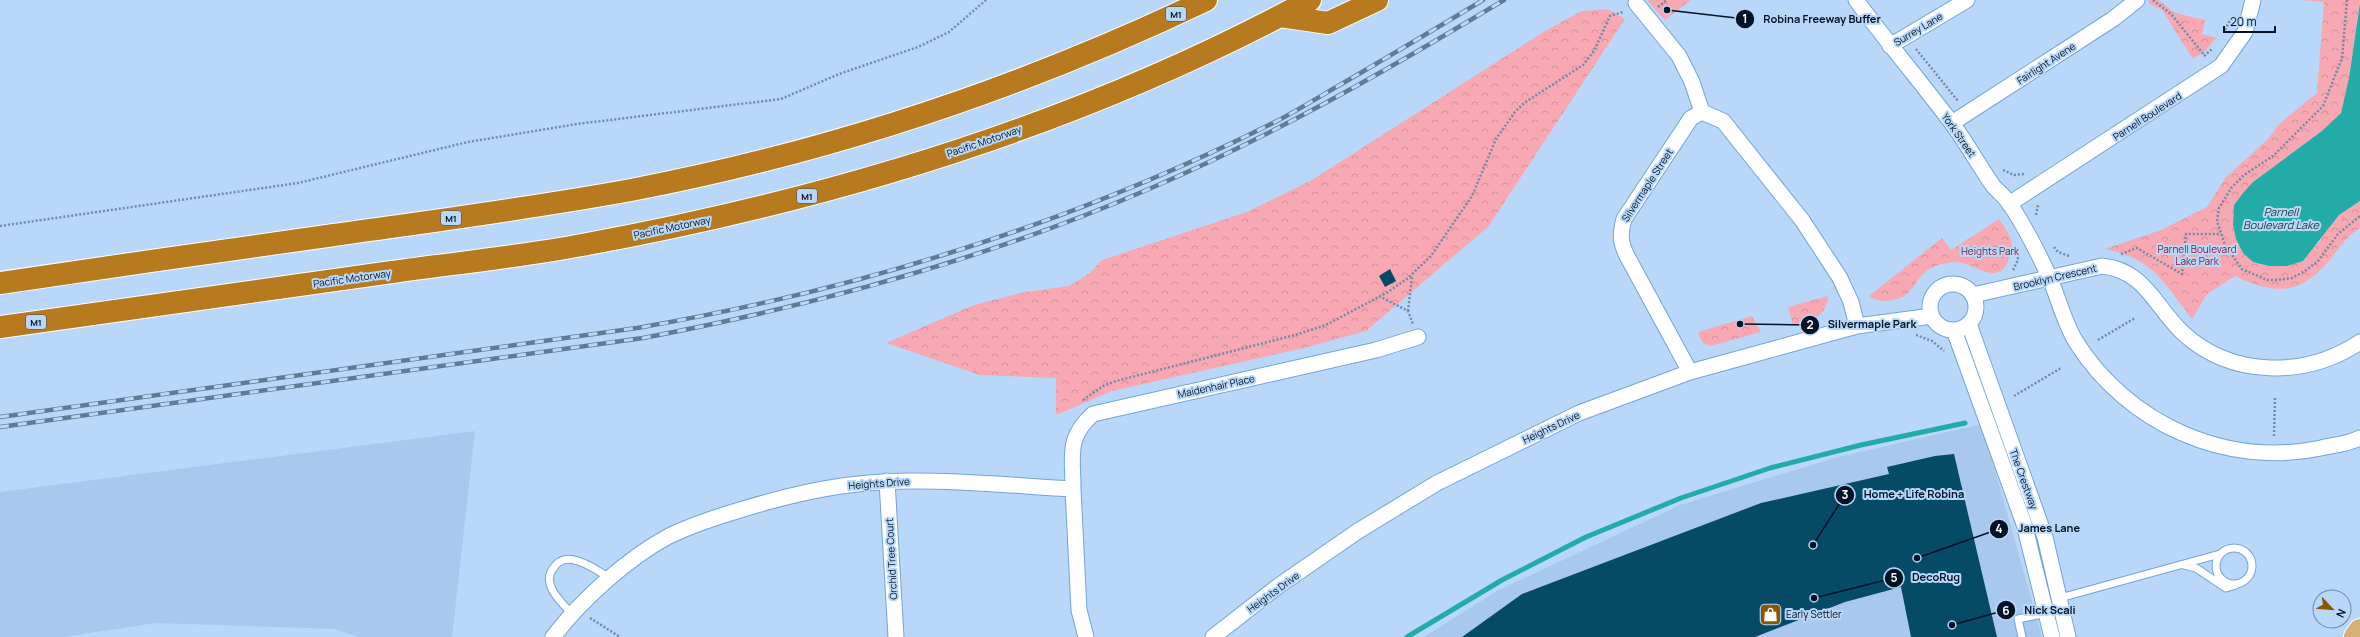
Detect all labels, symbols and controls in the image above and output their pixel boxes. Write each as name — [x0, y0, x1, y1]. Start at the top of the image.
road number: M1 — [1166, 7, 1186, 21]
callout: Robina Freeway Buffer — [1735, 8, 1889, 31]
scale bar — [2224, 8, 2275, 34]
street label: Surrey Lane — [1891, 9, 1945, 49]
text: 1 — [1742, 10, 1748, 27]
text: Robina Freeway Buffer — [1763, 11, 1881, 26]
text: 20 m — [2230, 13, 2257, 30]
street label: Fairlight Avene — [2014, 39, 2078, 87]
street label: Parnell Boulevard — [2110, 89, 2184, 143]
street label: York Street — [1939, 110, 1979, 160]
street label: Pacific Motorway — [945, 121, 1024, 160]
street label: Silvermaple Street — [1618, 146, 1676, 224]
road number: M1 — [797, 189, 817, 203]
water label: Parnell Boulevard Lake — [2243, 204, 2320, 232]
road number: M1 — [441, 211, 461, 225]
street label: Pacific Motorway — [632, 212, 712, 242]
park label: Parnell Boulevard Lake Park — [2157, 242, 2237, 268]
park label: Heights Park — [1961, 244, 2020, 258]
street label: Brooklyn Crescent — [2012, 261, 2098, 293]
street label: Pacific Motorway — [312, 266, 392, 290]
callout: Silvermaple Park — [1800, 313, 1924, 336]
road number: M1 — [26, 315, 46, 329]
text: 2 — [1806, 316, 1814, 333]
text: Silvermaple Park — [1828, 316, 1917, 331]
street label: Maidenhair Place — [1176, 371, 1256, 401]
street label: Heights Drive — [1520, 408, 1582, 446]
street label: The Crestway — [2007, 447, 2042, 512]
street label: Heights Drive — [848, 474, 910, 492]
callout: Home + Life Robina — [1835, 483, 1972, 506]
text: 3 — [1842, 486, 1849, 503]
text: Home + Life Robina — [1864, 486, 1964, 501]
callout: James Lane — [1989, 517, 2088, 540]
street label: Orchid Tree Court — [882, 518, 900, 600]
text: 4 — [1995, 520, 2003, 537]
text: James Lane — [2018, 520, 2080, 535]
callout: DecoRug — [1884, 566, 1968, 589]
street label: Heights Drive — [1244, 568, 1302, 616]
text: 5 — [1890, 569, 1898, 586]
text: DecoRug — [1912, 569, 1960, 584]
north arrow — [2312, 589, 2352, 629]
callout: Nick Scali — [1996, 599, 2083, 622]
shop icon: Early Settler — [1758, 601, 1784, 627]
text: 6 — [2002, 602, 2010, 619]
text: Nick Scali — [2024, 602, 2076, 617]
place label: Early Settler — [1786, 607, 1842, 621]
text: N — [2333, 607, 2350, 621]

